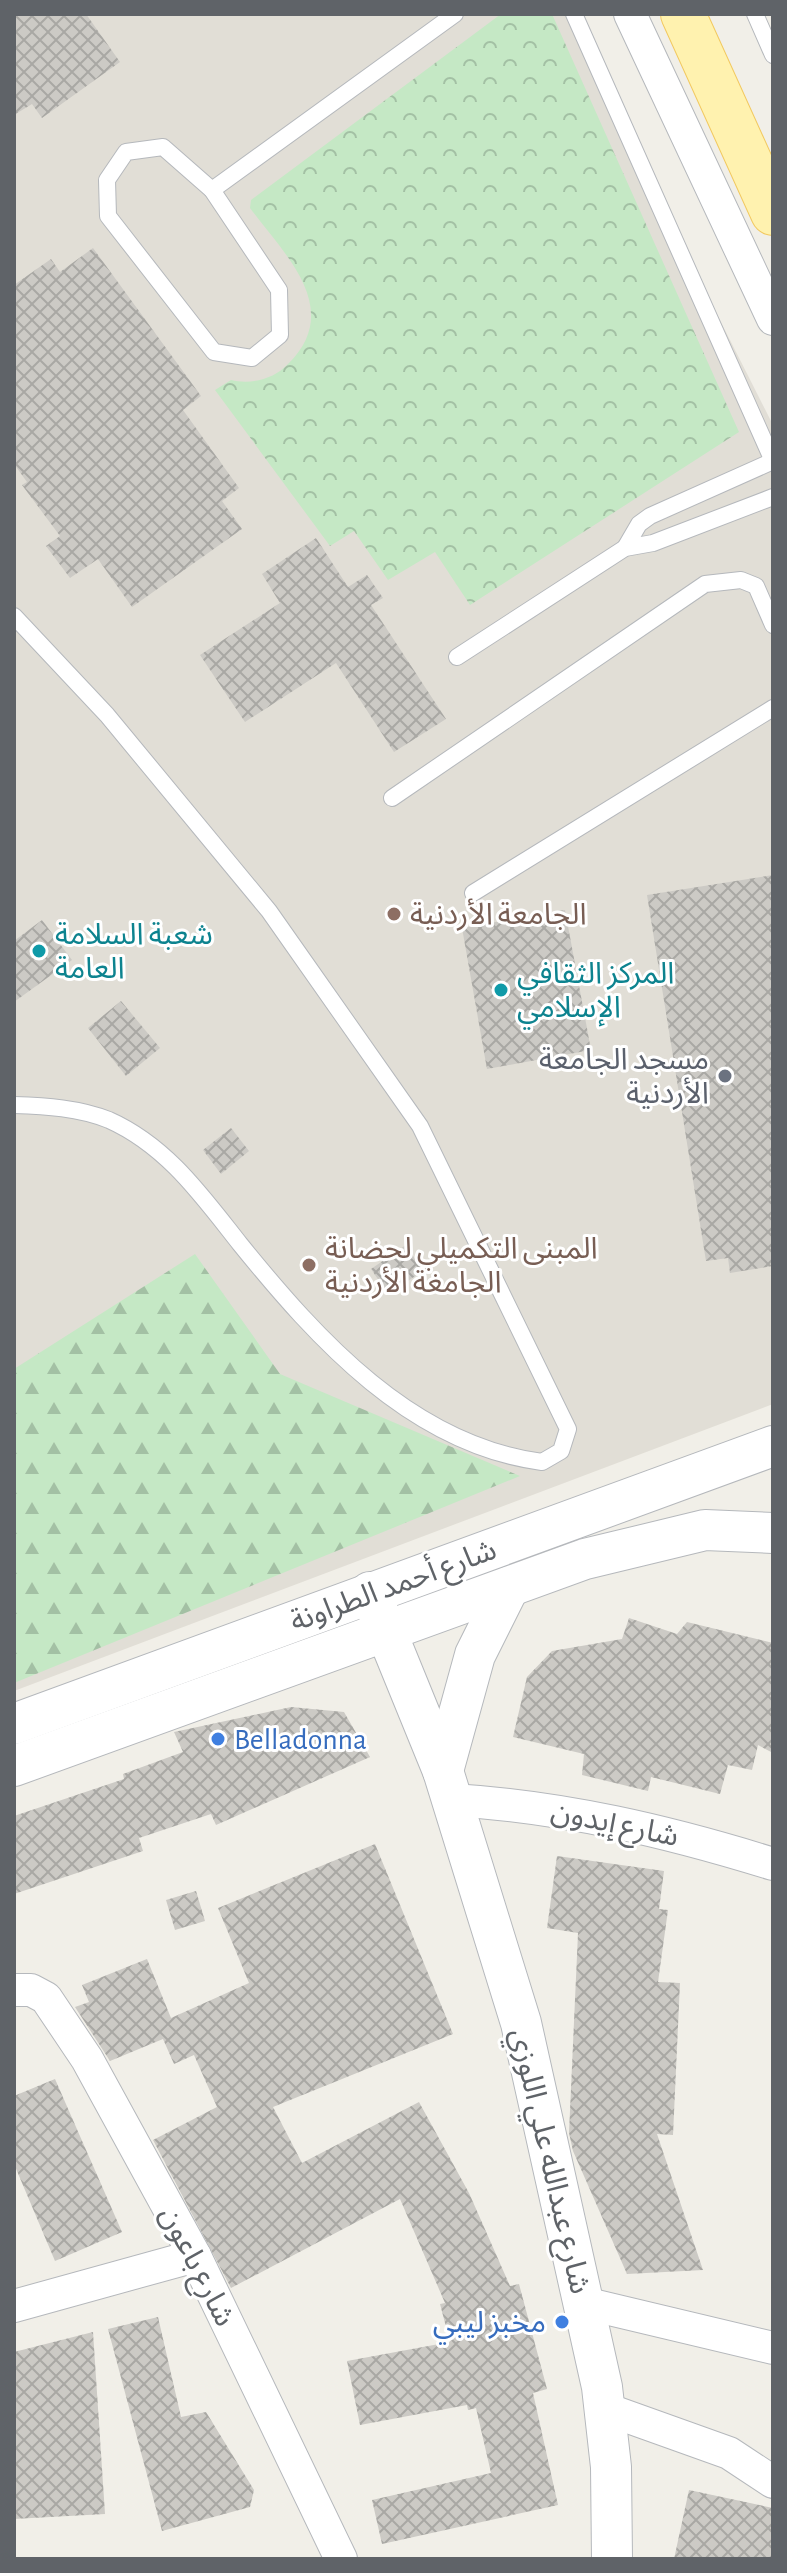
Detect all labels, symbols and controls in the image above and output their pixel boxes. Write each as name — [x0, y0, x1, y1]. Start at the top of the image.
place label: الجامعة الأردنية — [410, 898, 587, 931]
marker: الجامعة الأردنية — [385, 905, 403, 923]
place label: شعبة السلامة العامة — [55, 920, 213, 984]
marker: شعبة السلامة العامة — [30, 942, 48, 960]
place label: المركز الثقافي الإسلامي — [517, 959, 674, 1030]
marker: المركز الثقافي الإسلامي — [492, 981, 510, 999]
place label: مسجد الجامعة الأردنية — [539, 1045, 709, 1110]
marker: مسجد الجامعة الأردنية — [716, 1067, 734, 1085]
place label: المبنى التكميلي لحضانة الجامغة الأردنية — [325, 1234, 598, 1299]
marker: المبنى التكميلي لحضانة الجامغة الأردنية — [300, 1256, 318, 1274]
street label: شارع أحمد الطراونة — [285, 1530, 502, 1643]
place label: Belladonna — [234, 1725, 367, 1755]
marker: Belladonna — [209, 1730, 227, 1748]
street label: شارع إيدون — [547, 1796, 681, 1858]
street label: شارع عبدالله علي اللوزي — [498, 2026, 595, 2298]
street label: شارع باعون — [149, 2202, 240, 2334]
place label: مخبز ليبي — [433, 2308, 546, 2345]
marker: مخبز ليبي — [553, 2313, 571, 2331]

